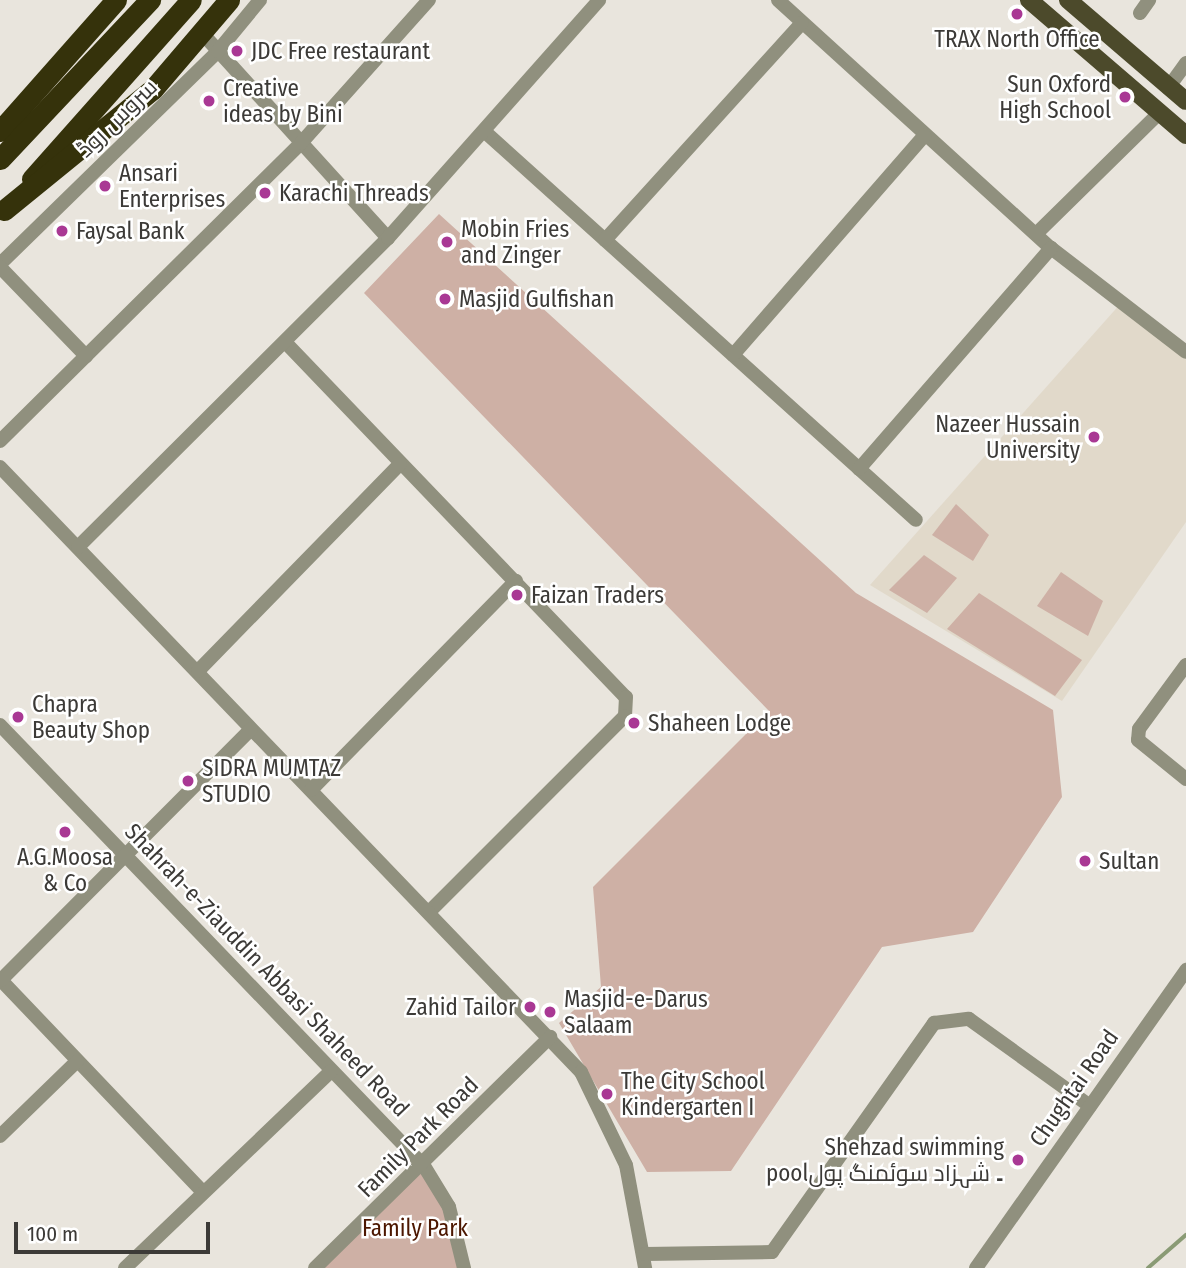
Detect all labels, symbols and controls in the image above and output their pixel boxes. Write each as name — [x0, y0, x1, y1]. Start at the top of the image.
marker: TRAX North Office — [1009, 6, 1025, 22]
place label: TRAX North Office — [934, 25, 1100, 53]
place label: JDC Free restaurant — [251, 37, 430, 65]
marker: JDC Free restaurant — [229, 43, 245, 59]
place label: Sun Oxford High School — [999, 70, 1111, 124]
street label: سروس روڈ — [71, 73, 163, 163]
place label: Creative ideas by Bini — [223, 74, 343, 128]
marker: Sun Oxford High School — [1117, 89, 1133, 105]
marker: Creative ideas by Bini — [201, 93, 217, 109]
place label: Ansari Enterprises — [119, 159, 225, 213]
marker: Ansari Enterprises — [97, 178, 113, 194]
place label: Karachi Threads — [279, 179, 429, 207]
marker: Karachi Threads — [257, 185, 273, 201]
place label: Mobin Fries and Zinger — [461, 215, 569, 269]
place label: Faysal Bank — [76, 217, 185, 245]
marker: Faysal Bank — [54, 223, 70, 239]
marker: Mobin Fries and Zinger — [439, 234, 455, 250]
place label: Masjid Gulfishan — [459, 285, 614, 313]
marker: Masjid Gulfishan — [437, 291, 453, 307]
place label: Nazeer Hussain University — [935, 410, 1080, 464]
marker: Nazeer Hussain University — [1086, 429, 1102, 445]
place label: Faizan Traders — [531, 581, 664, 609]
marker: Faizan Traders — [509, 587, 525, 603]
place label: Chapra Beauty Shop — [32, 690, 150, 744]
marker: Chapra Beauty Shop — [10, 709, 26, 725]
place label: Shaheen Lodge — [648, 709, 791, 737]
marker: Shaheen Lodge — [626, 715, 642, 731]
place label: SIDRA MUMTAZ STUDIO — [202, 754, 341, 808]
marker: SIDRA MUMTAZ STUDIO — [180, 773, 196, 789]
street label: Shahrah-e-Ziauddin Abbasi Shaheed Road — [119, 818, 415, 1122]
marker: A.G.Moosa & Co — [57, 824, 73, 840]
place label: A.G.Moosa & Co — [17, 843, 113, 897]
place label: Sultan — [1099, 847, 1159, 875]
marker: Sultan — [1077, 853, 1093, 869]
place label: Masjid-e-Darus Salaam — [564, 985, 708, 1039]
place label: Zahid Tailor — [406, 993, 516, 1021]
marker: Zahid Tailor — [522, 999, 538, 1015]
marker: Masjid-e-Darus Salaam — [542, 1004, 558, 1020]
street label: Chughtai Road — [1024, 1024, 1124, 1152]
place label: The City School Kindergarten I — [621, 1067, 765, 1121]
street label: Family Park Road — [352, 1071, 484, 1203]
marker: The City School Kindergarten I — [599, 1086, 615, 1102]
place label: Shehzad swimming pool۔ شہزاد سوئمنگ پول — [766, 1133, 1004, 1187]
marker: Shehzad swimming pool۔ شہزاد سوئمنگ پول — [1010, 1152, 1026, 1168]
scale bar — [18, 1208, 214, 1252]
park label: Family Park — [362, 1214, 468, 1242]
text: 100 m — [27, 1221, 78, 1247]

